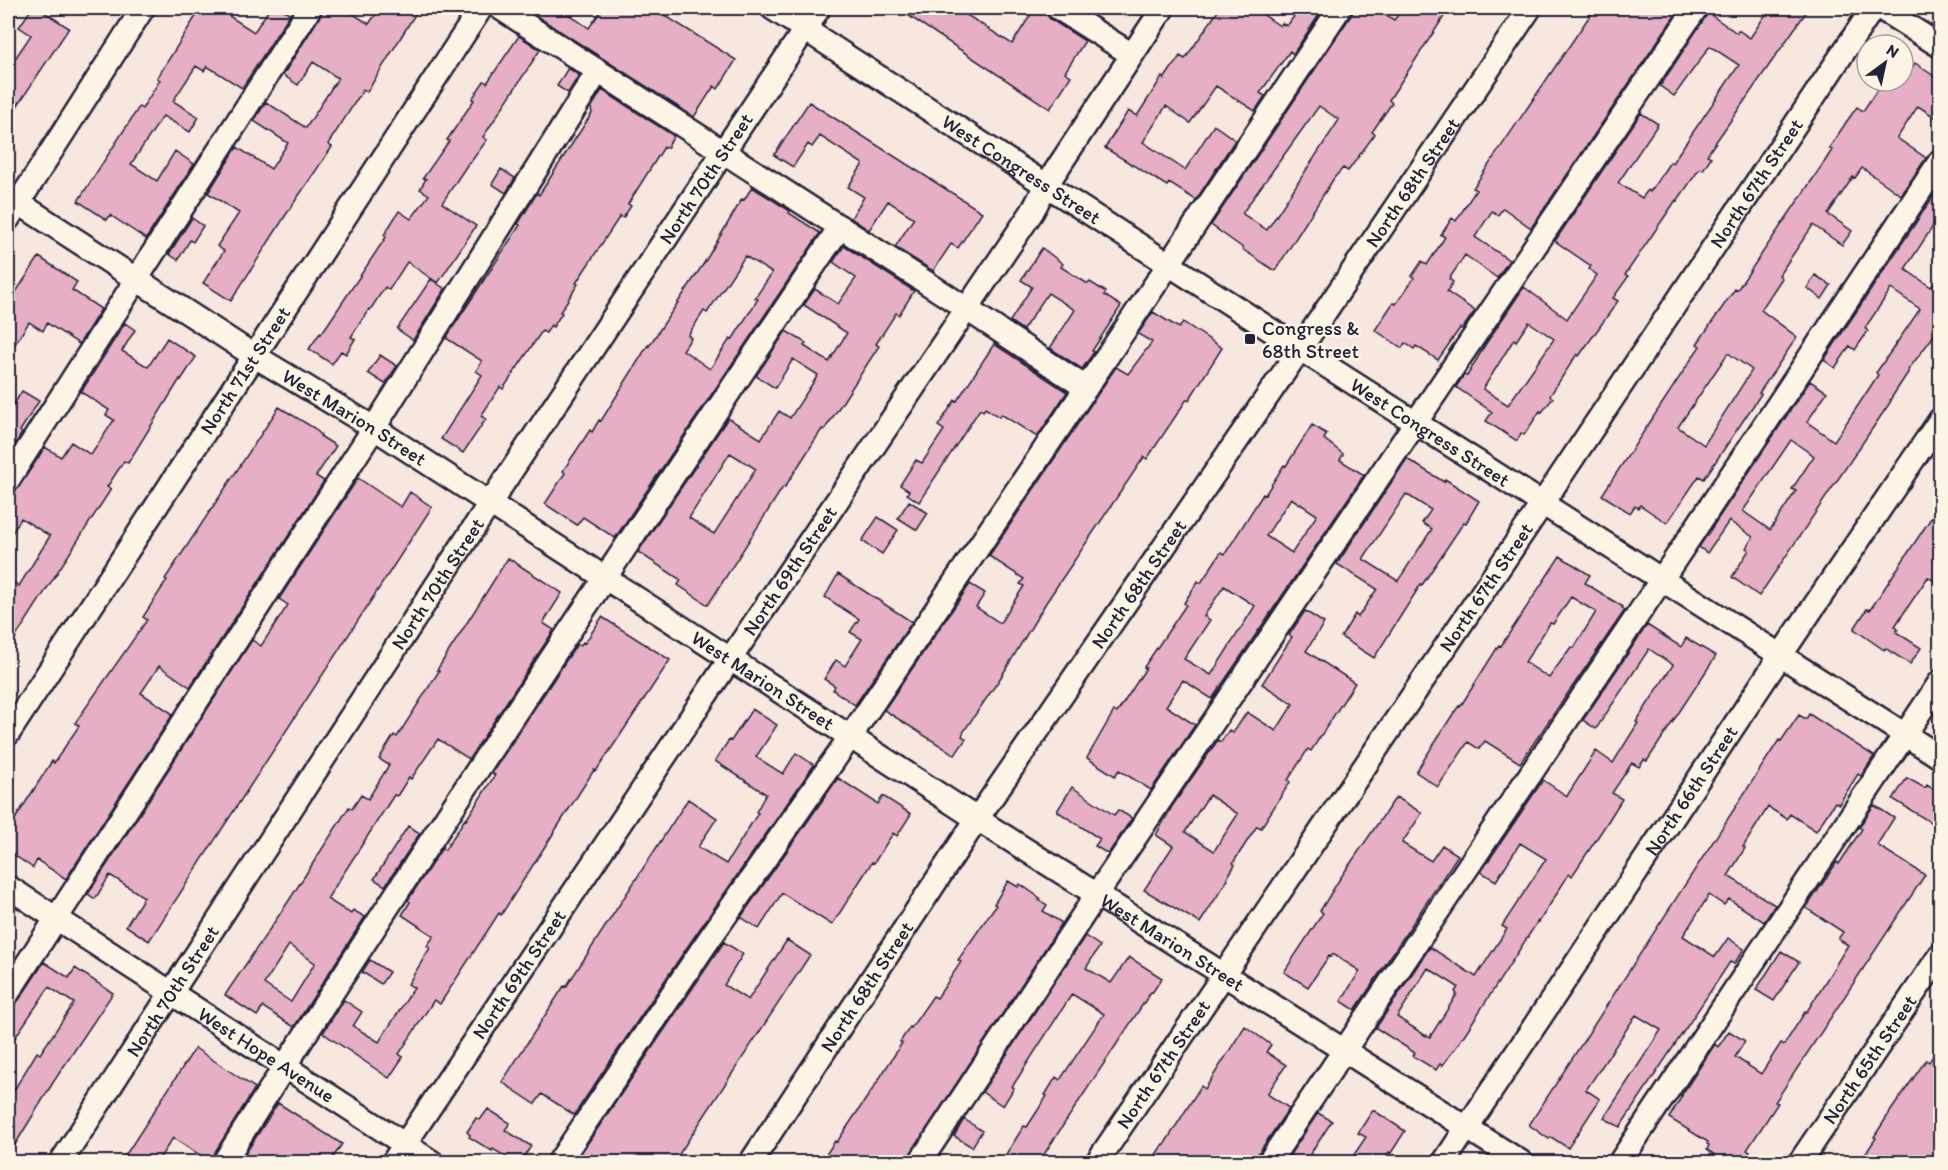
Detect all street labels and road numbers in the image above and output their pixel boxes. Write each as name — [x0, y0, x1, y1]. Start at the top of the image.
street label: North 70th Street — [654, 108, 758, 248]
street label: West Congress Street — [938, 109, 1105, 229]
street label: North 68th Street — [1360, 112, 1465, 252]
street label: North 67th Street — [1704, 114, 1808, 252]
street label: North 71st Street — [195, 302, 296, 439]
street label: West Marion Street — [278, 363, 431, 471]
street label: West Congress Street — [1346, 372, 1514, 492]
street label: North 69th Street — [738, 501, 842, 640]
street label: North 70th Street — [386, 513, 489, 654]
street label: North 68th Street — [1086, 514, 1192, 653]
street label: North 67th Street — [1434, 518, 1538, 656]
street label: West Marion Street — [687, 625, 839, 735]
street label: North 66th Street — [1639, 721, 1743, 860]
street label: West Marion Street — [1096, 888, 1249, 996]
street label: North 69th Street — [467, 904, 571, 1044]
street label: North 68th Street — [815, 916, 919, 1056]
street label: North 70th Street — [121, 920, 224, 1061]
street label: North 65th Street — [1817, 990, 1922, 1129]
street label: North 67th Street — [1111, 995, 1215, 1133]
street label: West Hope Avenue — [194, 1001, 339, 1108]

